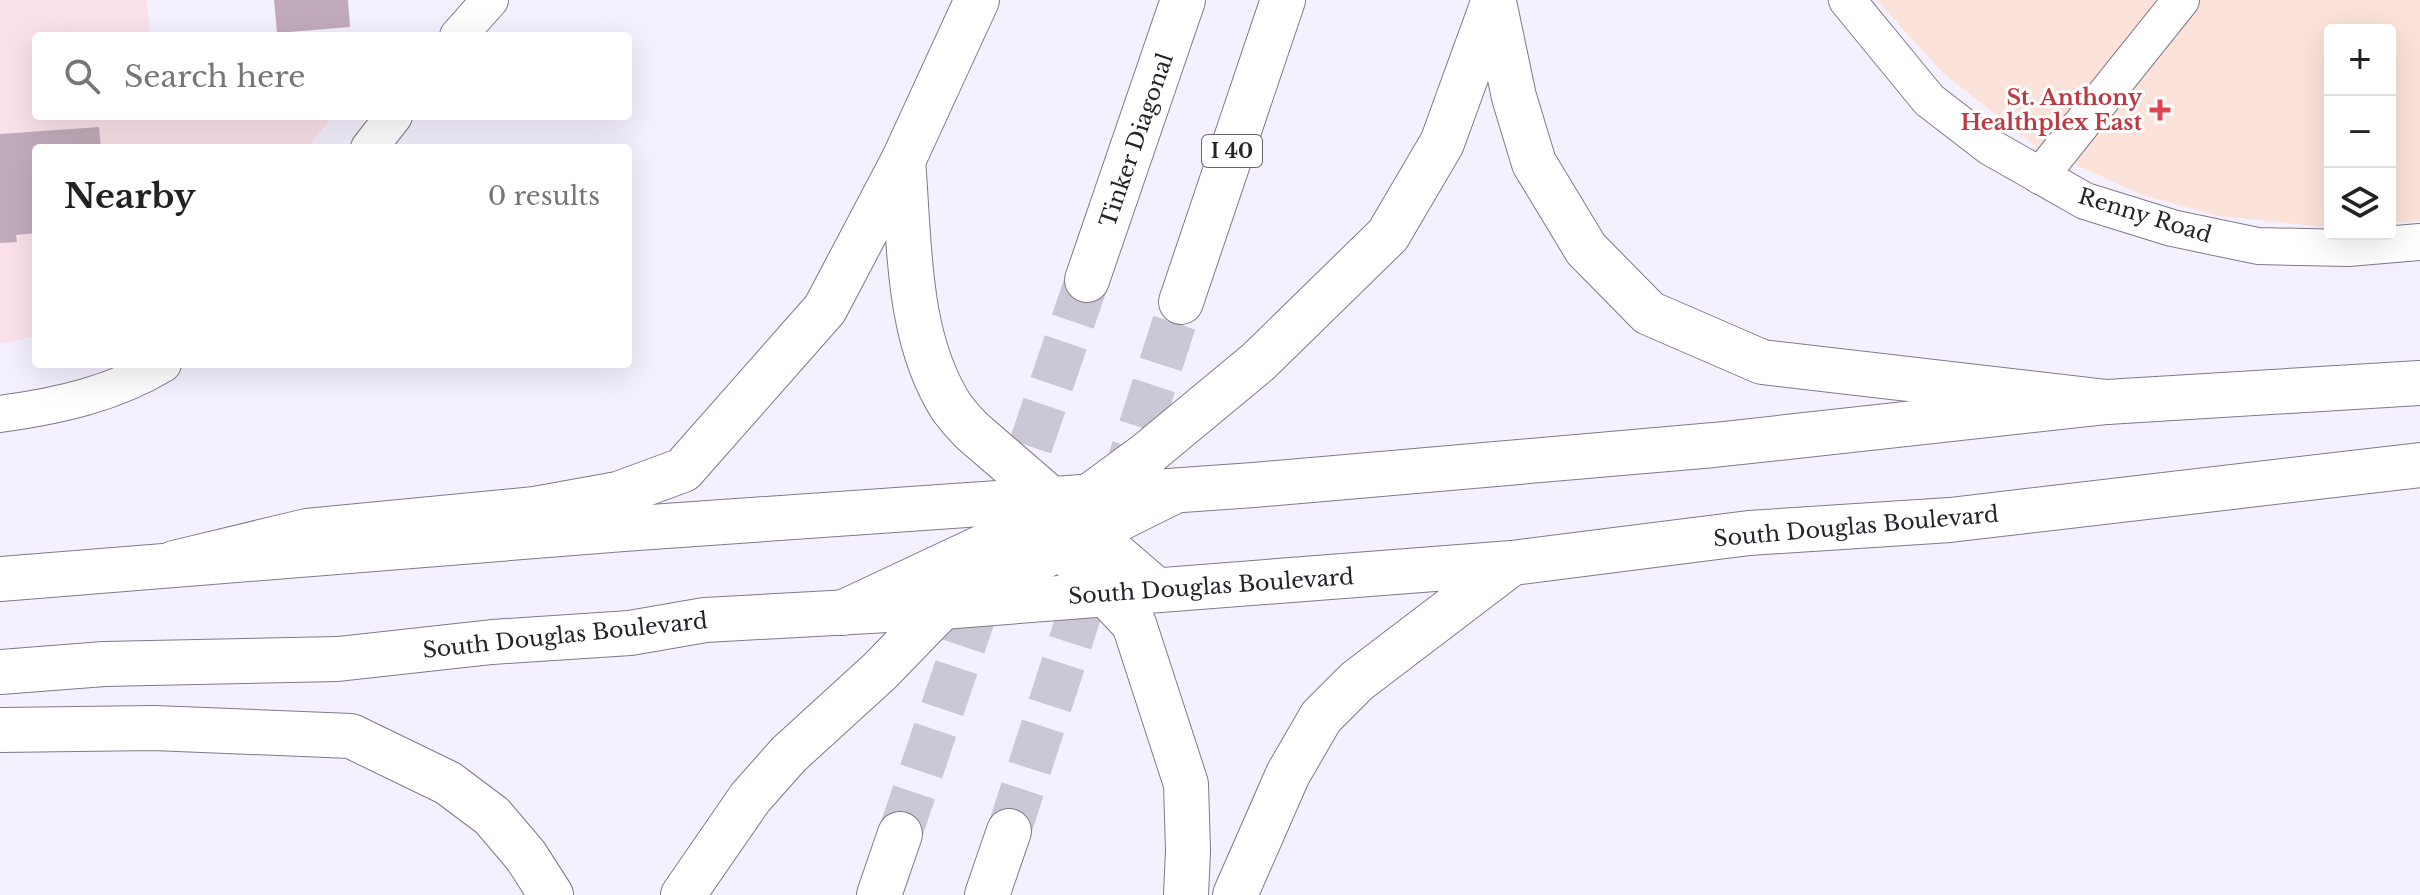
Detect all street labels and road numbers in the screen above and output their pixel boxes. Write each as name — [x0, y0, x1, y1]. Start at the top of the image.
street label: Tinker Diagonal — [1094, 50, 1179, 231]
road number: I 40 — [1202, 135, 1262, 167]
street label: Renny Road — [2075, 182, 2215, 249]
street label: South Douglas Boulevard — [1712, 501, 2000, 552]
street label: South Douglas Boulevard — [1067, 563, 1355, 610]
street label: South Douglas Boulevard — [421, 607, 709, 664]

